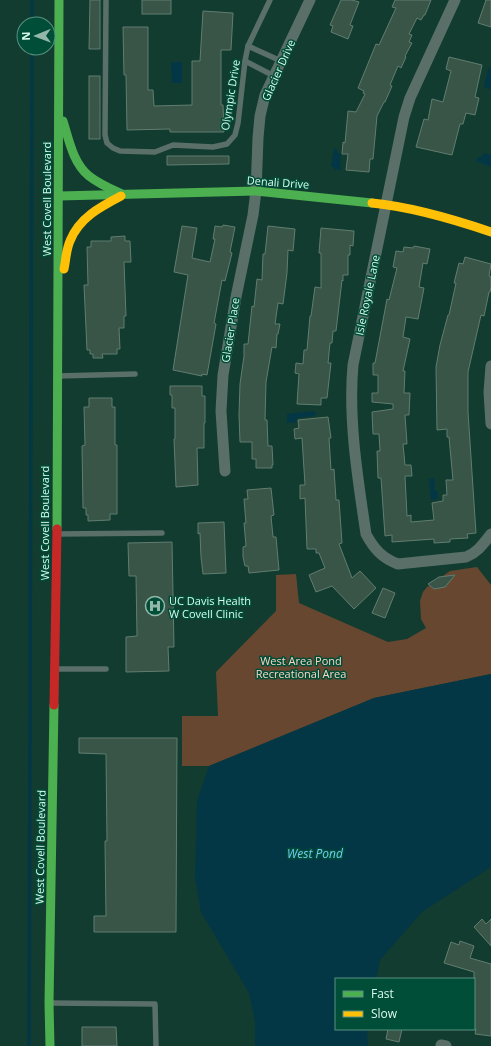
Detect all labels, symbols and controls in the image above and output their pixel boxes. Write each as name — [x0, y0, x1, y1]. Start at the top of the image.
north arrow — [16, 16, 56, 56]
text: N — [18, 32, 33, 41]
street label: Glacier Drive — [258, 37, 298, 103]
street label: Olympic Drive — [217, 58, 243, 132]
street label: West Covell Boulevard — [39, 142, 54, 256]
street label: Denali Drive — [246, 172, 310, 192]
street label: Isle Royale Lane — [351, 253, 383, 337]
street label: Glacier Place — [217, 297, 243, 363]
street label: West Covell Boulevard — [37, 466, 52, 580]
place label: UC Davis Health W Covell Clinic — [169, 593, 251, 621]
hospital icon: UC Davis Health W Covell Clinic — [144, 595, 166, 617]
park label: West Area Pond Recreational Area — [256, 653, 346, 681]
street label: West Covell Boulevard — [32, 790, 48, 904]
water label: West Pond — [287, 845, 344, 862]
legend — [335, 978, 475, 1030]
text: Fast — [371, 985, 394, 1002]
text: Slow — [371, 1005, 398, 1022]

